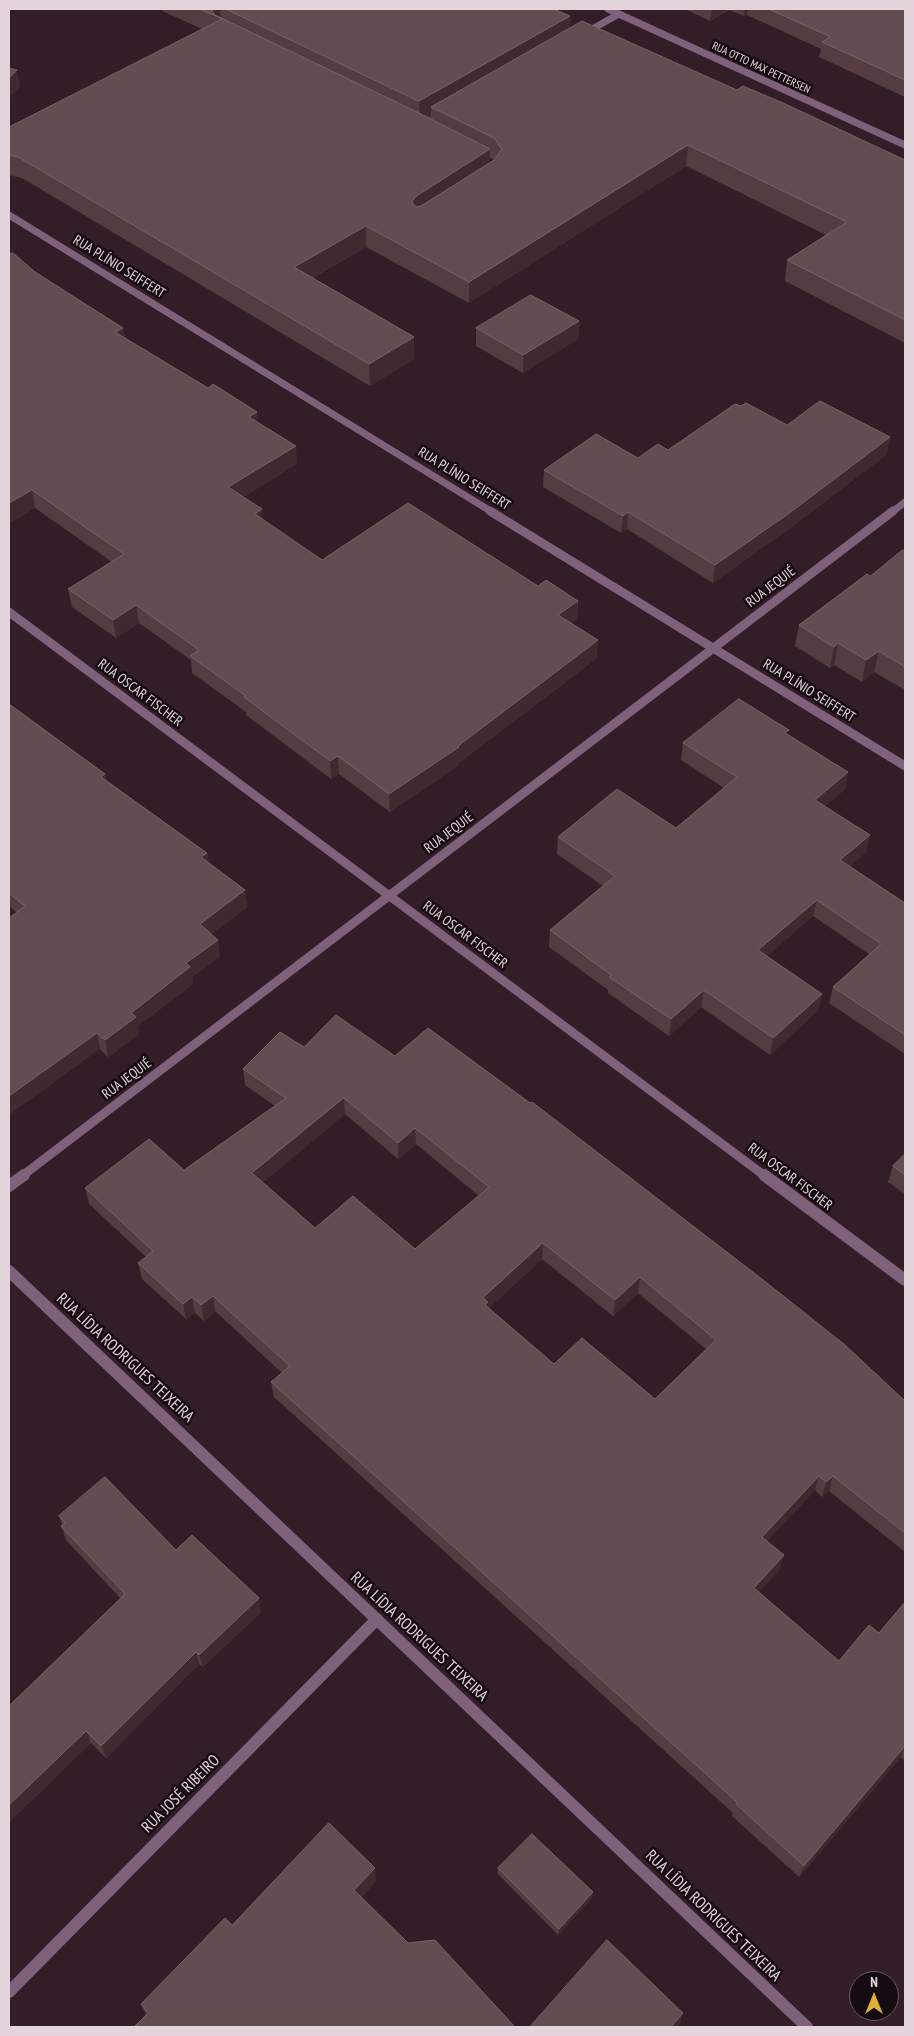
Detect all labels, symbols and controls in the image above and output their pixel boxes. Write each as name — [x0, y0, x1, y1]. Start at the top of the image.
street label: RUA OTTO MAX PETTERSEN — [710, 39, 812, 97]
street label: RUA PLÍNIO SEIFFERT — [70, 232, 168, 302]
street label: RUA PLÍNIO SEIFFERT — [415, 444, 513, 514]
street label: RUA JEQUIÉ — [743, 563, 799, 611]
street label: RUA OSCAR FISCHER — [94, 656, 186, 730]
street label: RUA PLÍNIO SEIFFERT — [760, 656, 858, 726]
street label: RUA JEQUIÉ — [421, 809, 477, 857]
street label: RUA OSCAR FISCHER — [419, 898, 511, 972]
street label: RUA JEQUIÉ — [99, 1055, 155, 1103]
street label: RUA OSCAR FISCHER — [744, 1140, 836, 1214]
street label: RUA LÍDIA RODRIGUES TEIXEIRA — [52, 1289, 198, 1427]
street label: RUA LÍDIA RODRIGUES TEIXEIRA — [346, 1568, 492, 1706]
street label: RUA JOSÉ RIBEIRO — [138, 1751, 224, 1837]
street label: RUA LÍDIA RODRIGUES TEIXEIRA — [641, 1846, 785, 1986]
north arrow — [849, 1971, 899, 2021]
text: N — [870, 1973, 878, 1991]

